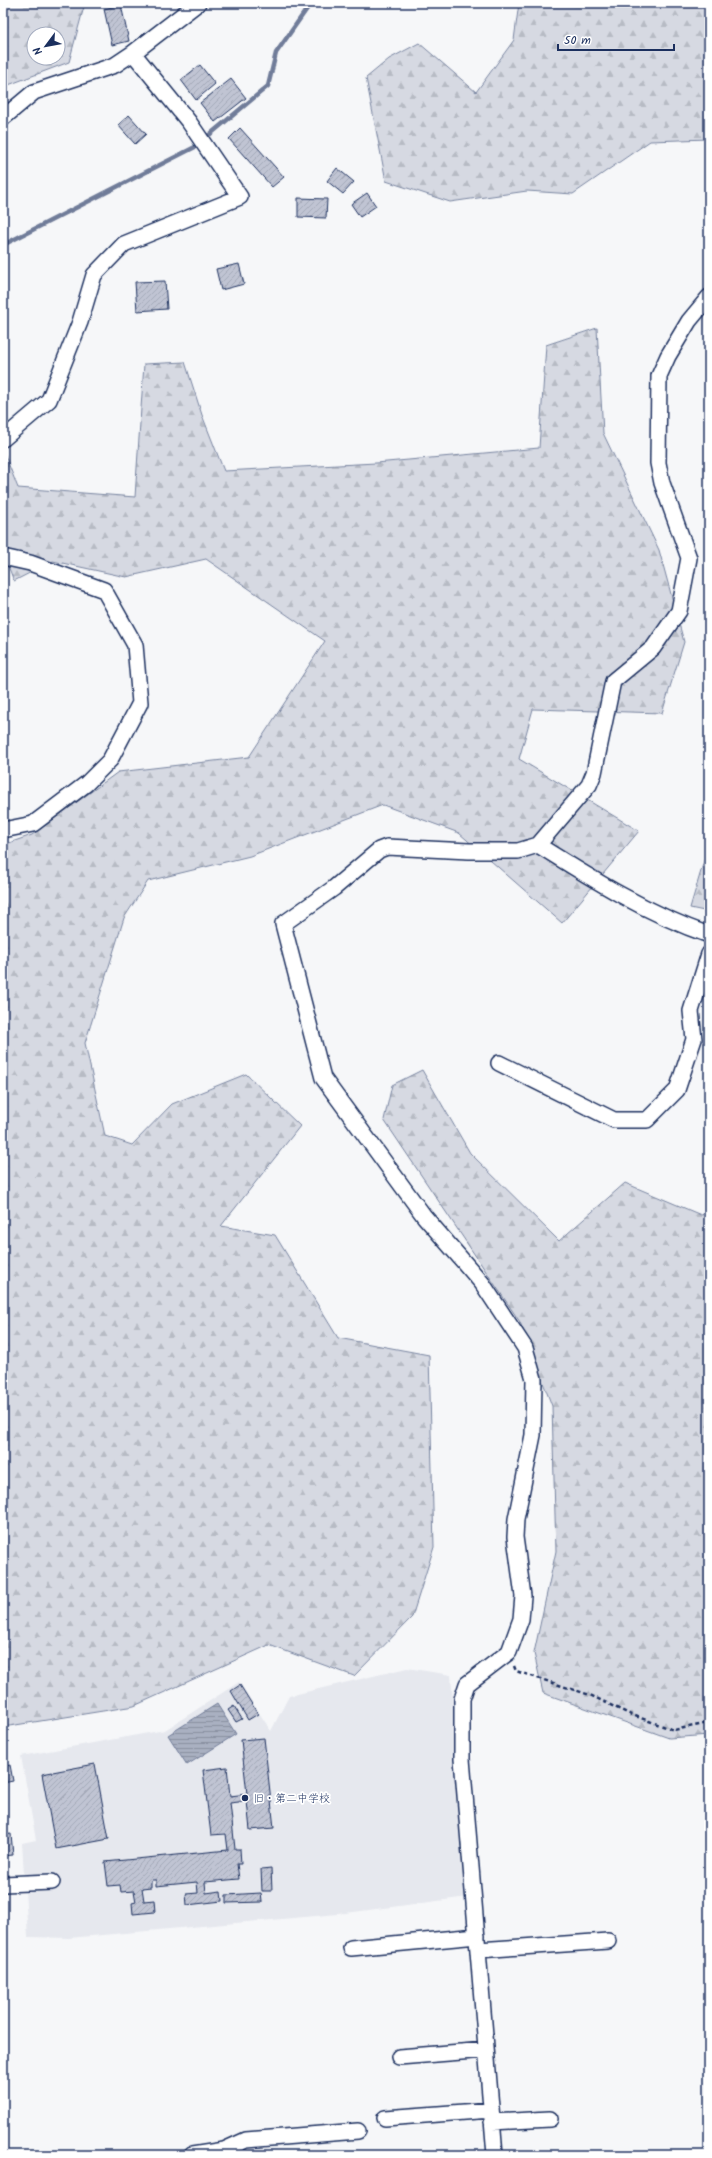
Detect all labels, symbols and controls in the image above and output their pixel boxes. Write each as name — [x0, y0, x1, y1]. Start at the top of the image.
north arrow — [26, 26, 66, 66]
scale bar — [558, 26, 674, 52]
text: 50 m — [564, 31, 591, 50]
text: N — [29, 43, 48, 58]
place label: 旧・第二中学校 — [253, 1790, 330, 1808]
marker: 旧・第二中学校 — [240, 1793, 250, 1803]

